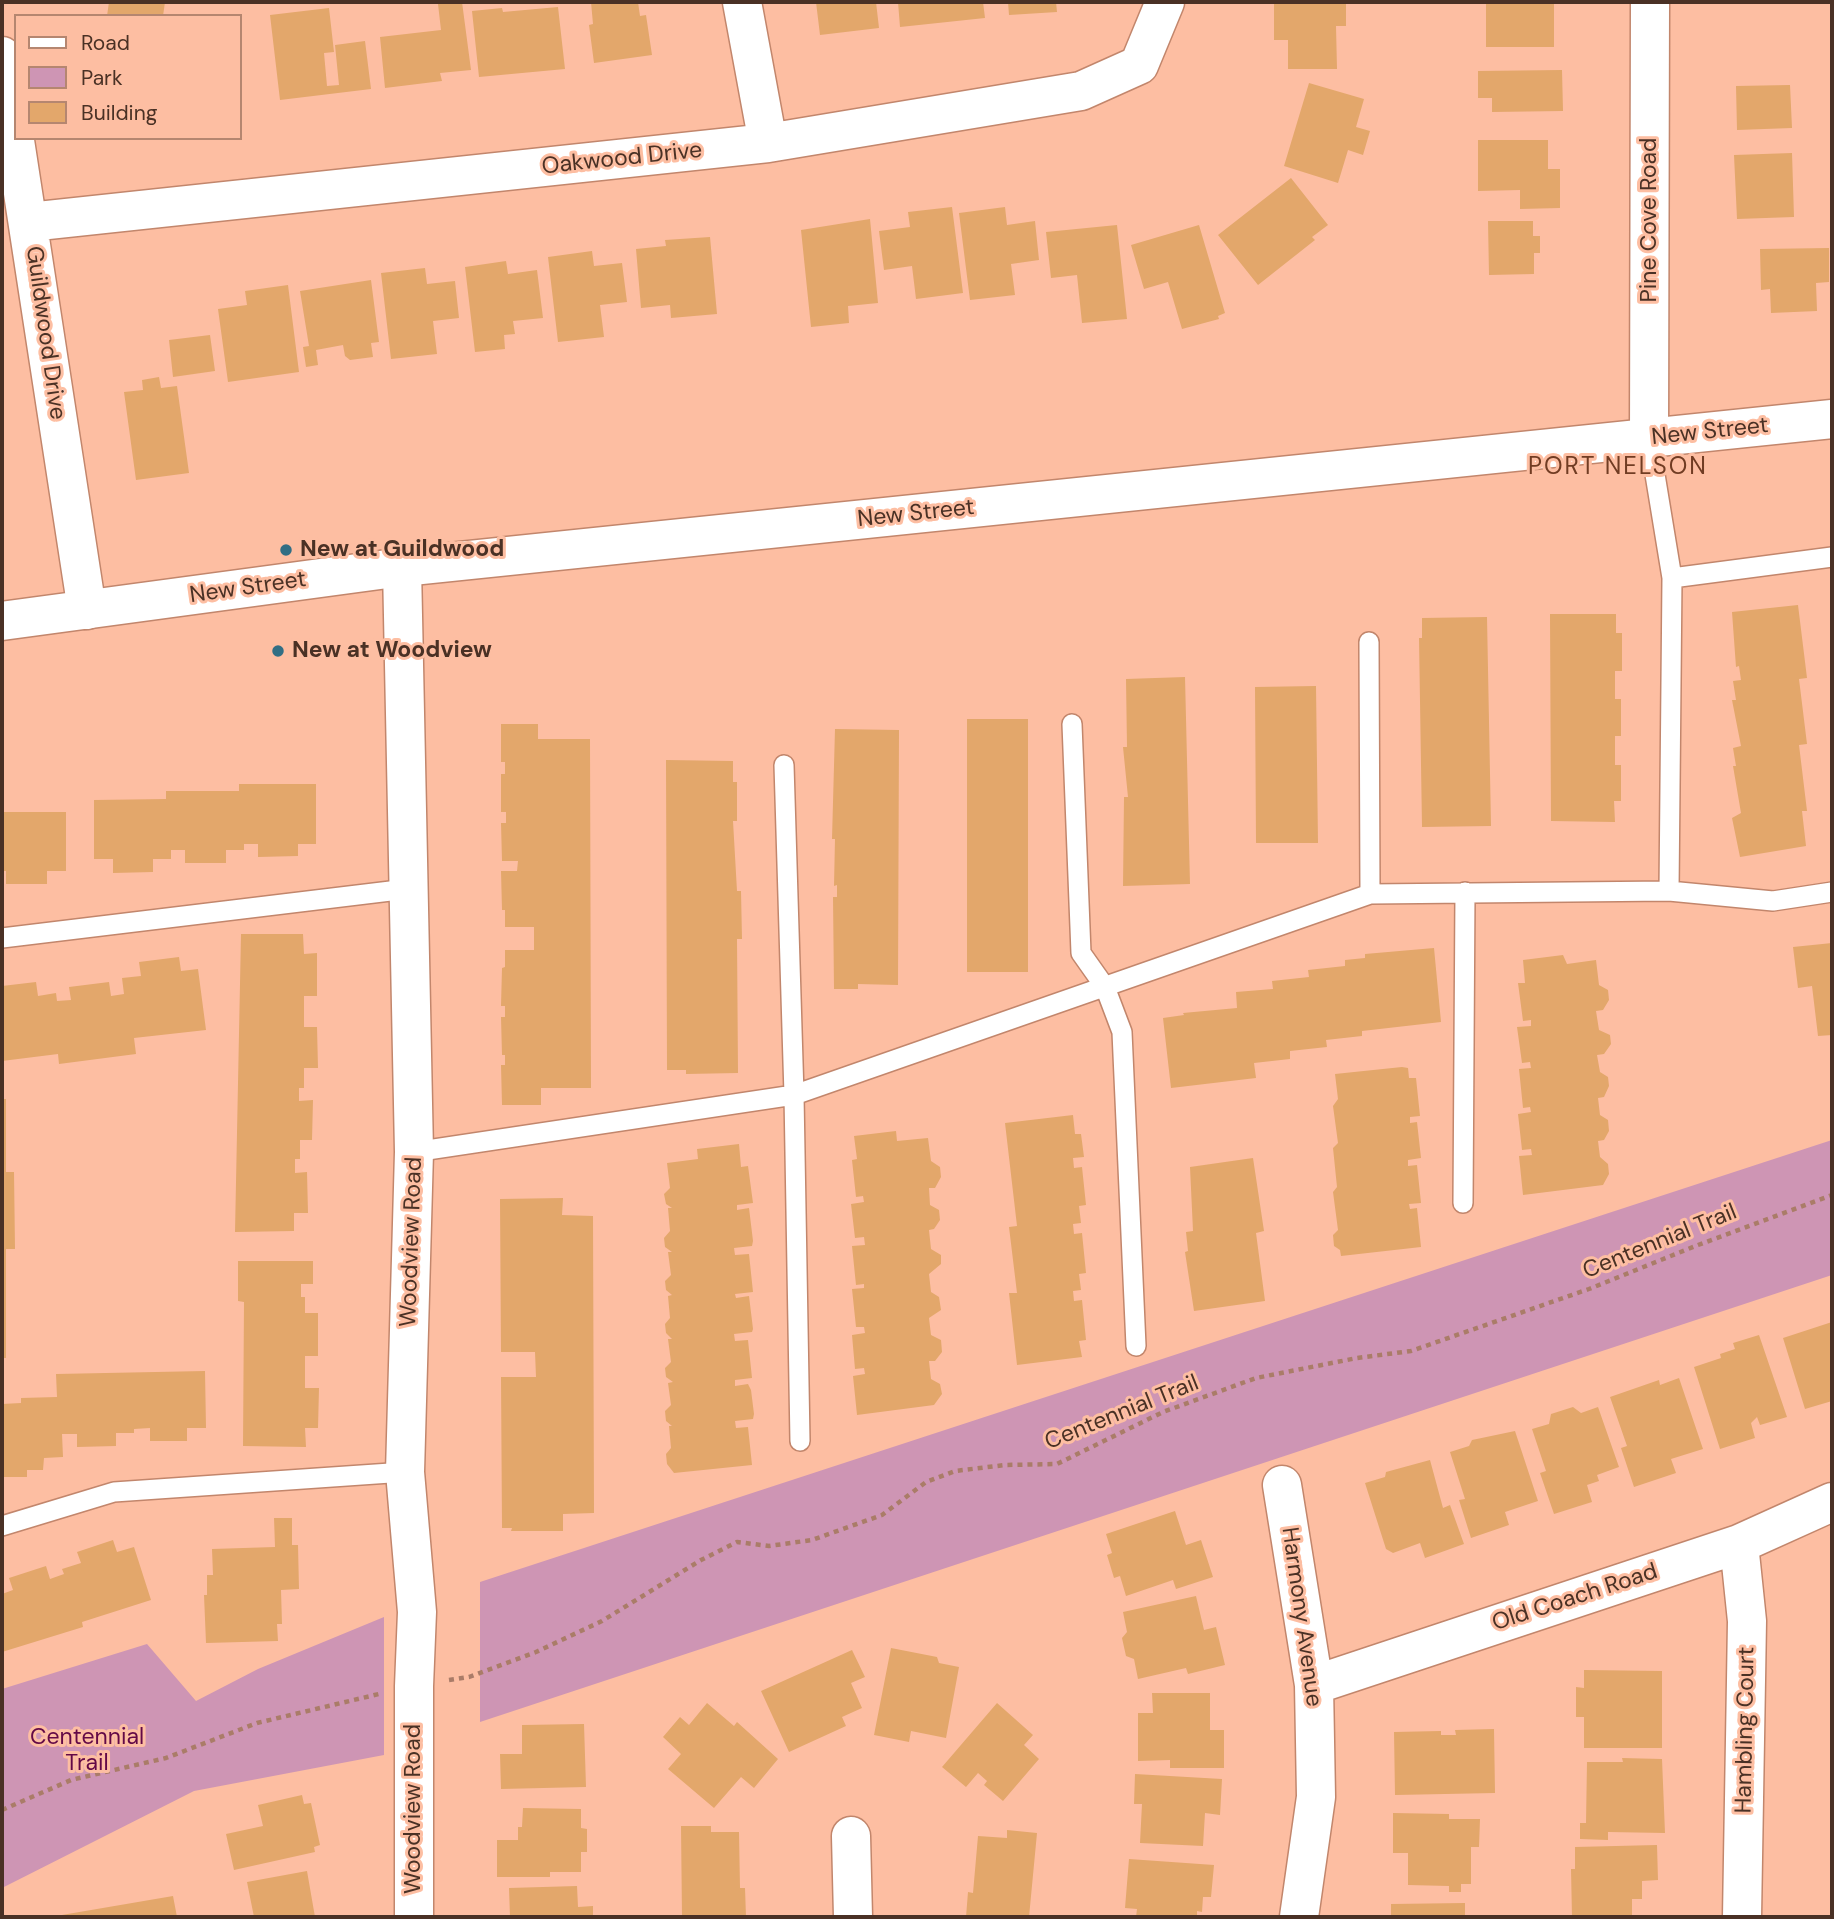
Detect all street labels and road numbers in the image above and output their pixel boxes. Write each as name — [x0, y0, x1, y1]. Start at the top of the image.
street label: Oakwood Drive — [540, 137, 704, 181]
street label: Pine Cove Road — [1636, 137, 1664, 303]
street label: Guildwood Drive — [19, 244, 71, 422]
street label: New Street — [1650, 412, 1770, 452]
street label: New Street — [856, 494, 976, 534]
street label: New Street — [188, 566, 308, 610]
street label: Woodview Road — [395, 1156, 429, 1328]
street label: Centennial Trail — [1579, 1199, 1741, 1285]
street label: Centennial Trail — [1041, 1370, 1203, 1456]
street label: Harmony Avenue — [1275, 1526, 1327, 1708]
street label: Old Coach Road — [1489, 1558, 1661, 1638]
street label: Hambling Court — [1731, 1646, 1761, 1814]
street label: Woodview Road — [400, 1724, 428, 1894]

